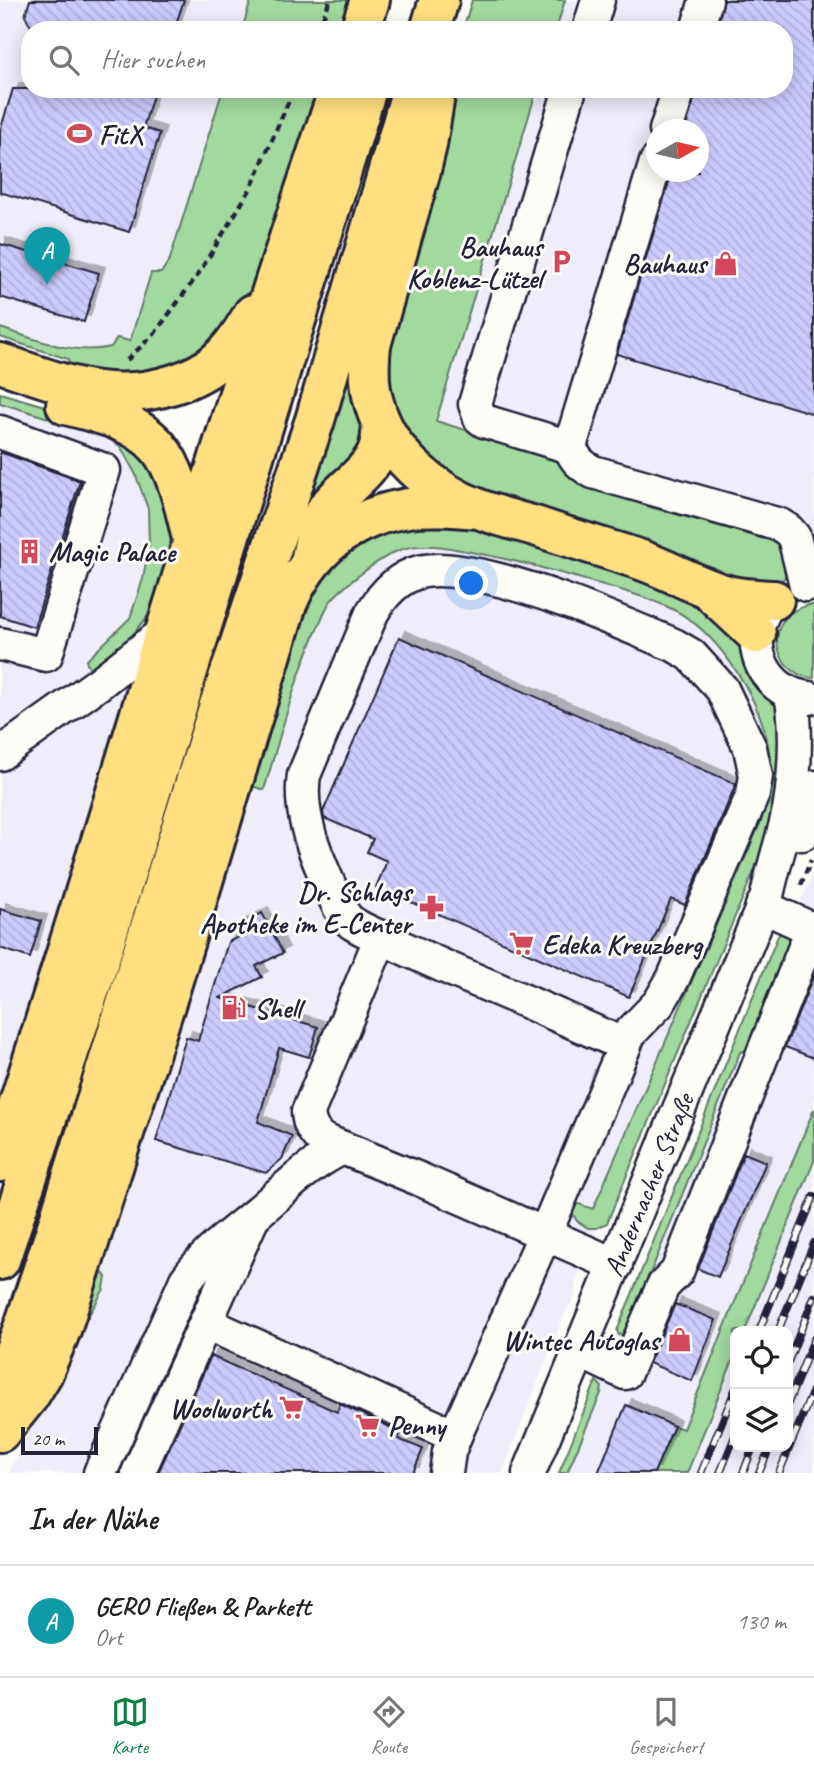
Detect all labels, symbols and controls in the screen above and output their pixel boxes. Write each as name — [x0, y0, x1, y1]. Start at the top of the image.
search box — [21, 21, 793, 98]
icon: search — [45, 41, 83, 79]
text: Hier suchen — [101, 43, 205, 76]
place label: FitX — [99, 117, 145, 152]
north arrow — [646, 119, 709, 182]
sports icon: FitX — [65, 120, 93, 148]
pin: A — [24, 227, 70, 285]
place label: Bauhaus Koblenz-Lützel — [407, 229, 547, 296]
place label: Bauhaus — [623, 246, 709, 281]
parking icon: Bauhaus Koblenz-Lützel — [548, 248, 576, 276]
shop icon: Bauhaus — [712, 249, 740, 277]
place label: Magic Palace — [49, 534, 178, 569]
building icon: Magic Palace — [15, 537, 43, 565]
your location — [454, 566, 488, 600]
place label: Dr. Schlags Apotheke im E-Center — [200, 874, 414, 941]
pharmacy icon: Dr. Schlags Apotheke im E-Center — [417, 893, 445, 921]
place label: Edeka Kreuzberg — [542, 927, 704, 962]
supermarket icon: Edeka Kreuzberg — [508, 930, 536, 958]
place label: Shell — [254, 991, 306, 1026]
fuel station icon: Shell — [220, 994, 248, 1022]
street label: Andernacher Straße — [595, 1086, 702, 1281]
place label: Wintec Autoglas — [503, 1323, 662, 1358]
shop icon: Wintec Autoglas — [665, 1326, 693, 1354]
map controls — [730, 1326, 793, 1452]
button: locate — [730, 1326, 793, 1389]
button: layers — [730, 1389, 793, 1452]
place label: Woolworth — [170, 1391, 273, 1426]
supermarket icon: Woolworth — [278, 1394, 306, 1422]
place label: Penny — [388, 1408, 449, 1443]
supermarket icon: Penny — [354, 1411, 382, 1439]
scale bar — [21, 1424, 98, 1456]
text: 20 m — [32, 1427, 64, 1451]
text: In der Nähe — [28, 1500, 157, 1538]
text: GERO Fließen & Parkett — [95, 1590, 311, 1623]
text: A — [45, 1607, 57, 1636]
text: 130 m — [737, 1607, 786, 1636]
text: Ort — [95, 1623, 122, 1652]
tab: Karte — [111, 1693, 149, 1759]
tab: Route — [370, 1693, 408, 1759]
tab: Gespeichert — [629, 1693, 703, 1759]

